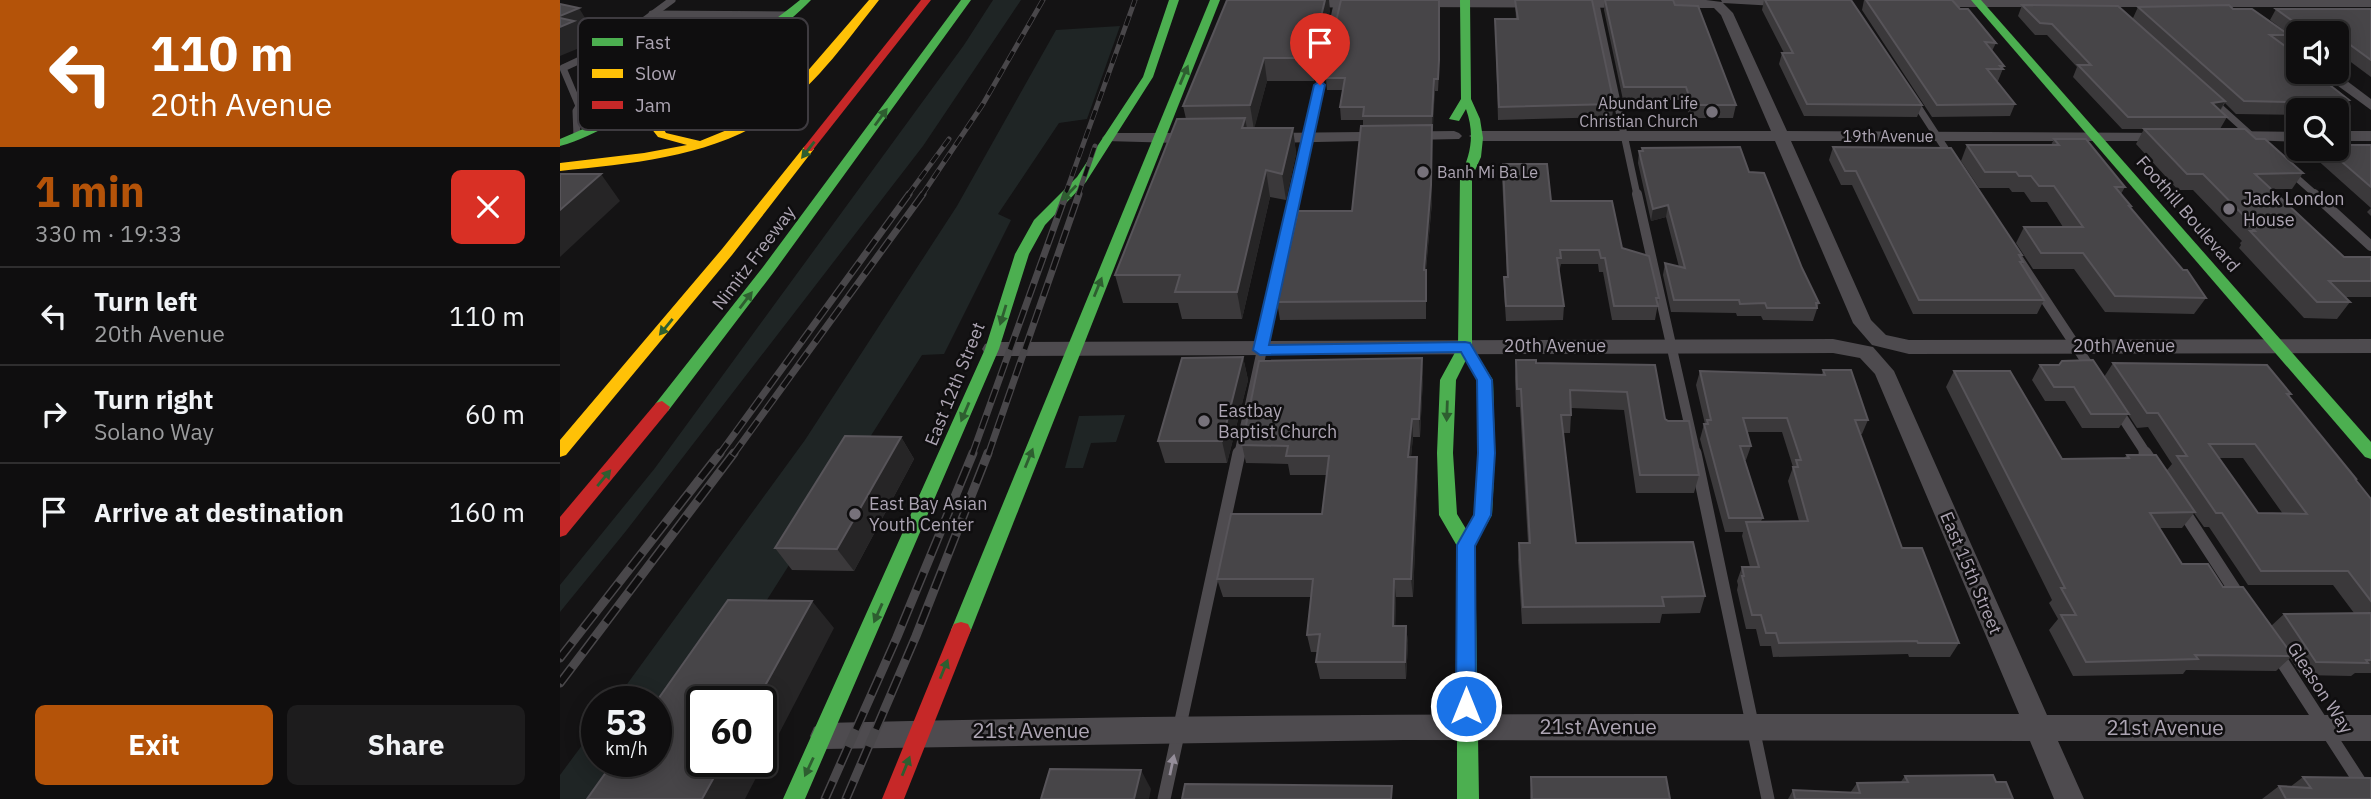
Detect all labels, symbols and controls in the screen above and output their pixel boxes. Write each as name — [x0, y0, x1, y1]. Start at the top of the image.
pin — [1290, 13, 1350, 85]
legend — [578, 18, 808, 130]
text: 110 m — [150, 21, 294, 84]
map controls — [2286, 21, 2349, 161]
button: sound — [2286, 21, 2349, 84]
icon: arrive — [1301, 24, 1339, 62]
icon: left — [35, 28, 126, 119]
text: Fast — [635, 30, 671, 54]
text: Slow — [635, 61, 676, 85]
one-way arrow — [1179, 64, 1190, 85]
text: 20th Avenue — [150, 83, 332, 125]
text: Jam — [635, 93, 671, 117]
place label: Abundant Life Christian Church — [1579, 93, 1698, 131]
button: search — [2286, 98, 2349, 161]
marker: Abundant Life Christian Church — [1704, 104, 1720, 120]
one-way arrow — [874, 108, 888, 126]
street label: 19th Avenue — [1842, 126, 1934, 146]
one-way arrow — [801, 141, 816, 158]
street label: Foothill Boulevard — [2132, 151, 2245, 277]
place label: Banh Mi Ba Le — [1437, 162, 1538, 182]
text: 1 min — [35, 164, 145, 219]
marker: Banh Mi Ba Le — [1415, 164, 1431, 180]
button: close — [451, 170, 525, 244]
one-way arrow — [1061, 184, 1078, 200]
place label: Jack London House — [2243, 187, 2344, 231]
street label: Nimitz Freeway — [707, 201, 800, 314]
marker: Jack London House — [2221, 201, 2237, 217]
text: 330 m · 19:33 — [35, 218, 182, 248]
one-way arrow — [1093, 276, 1104, 297]
text: Turn left — [94, 284, 197, 318]
one-way arrow — [739, 292, 754, 310]
icon: left — [35, 297, 73, 335]
text: 110 m — [449, 299, 525, 333]
one-way arrow — [997, 305, 1008, 326]
text: 20th Avenue — [94, 318, 225, 348]
one-way arrow — [659, 319, 674, 336]
street label: East 12th Street — [919, 319, 990, 449]
street label: 20th Avenue — [1504, 334, 1606, 357]
street label: 20th Avenue — [2073, 334, 2175, 357]
text: Turn right — [94, 382, 213, 416]
icon: right — [35, 395, 73, 433]
text: 60 m — [465, 397, 525, 431]
place label: Eastbay Baptist Church — [1218, 399, 1337, 443]
one-way arrow — [1441, 400, 1452, 422]
one-way arrow — [959, 401, 970, 422]
marker: Eastbay Baptist Church — [1196, 413, 1212, 429]
text: Solano Way — [94, 416, 214, 446]
one-way arrow — [1023, 447, 1034, 468]
one-way arrow — [596, 469, 612, 487]
place label: East Bay Asian Youth Center — [869, 492, 987, 536]
icon: arrive — [35, 493, 73, 531]
text: Arrive at destination — [94, 495, 344, 529]
text: 160 m — [449, 495, 525, 529]
marker: East Bay Asian Youth Center — [847, 506, 863, 522]
street label: East 15th Street — [1935, 508, 2008, 638]
one-way arrow — [872, 603, 884, 623]
street label: Gleason Way — [2282, 638, 2359, 738]
one-way arrow — [939, 659, 950, 680]
position arrow — [1429, 669, 1503, 743]
speed limit sign: 60 — [686, 686, 777, 777]
text: 53 — [605, 699, 648, 745]
button: Exit — [35, 705, 273, 785]
button: Share — [287, 705, 525, 785]
street label: 21st Avenue — [1539, 712, 1657, 740]
street label: 21st Avenue — [2106, 713, 2224, 741]
street label: 21st Avenue — [972, 716, 1090, 744]
text: km/h — [605, 737, 648, 760]
one-way arrow — [1167, 753, 1178, 775]
one-way arrow — [901, 755, 912, 776]
one-way arrow — [804, 757, 815, 777]

